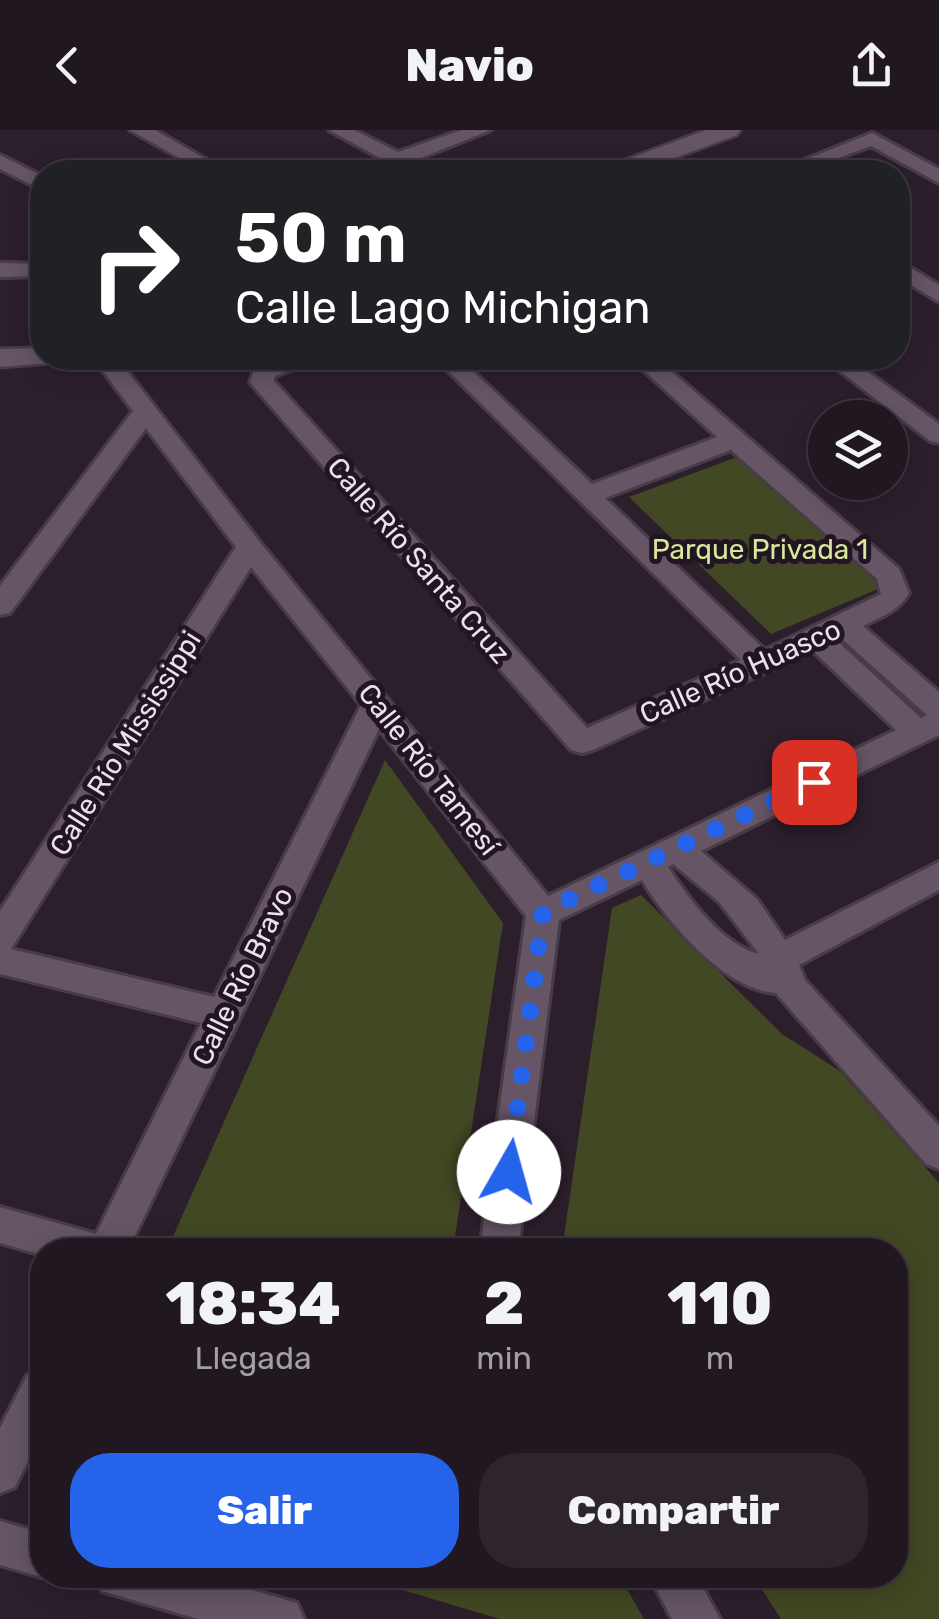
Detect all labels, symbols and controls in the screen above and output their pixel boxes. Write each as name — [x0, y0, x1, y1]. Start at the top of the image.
icon: back — [40, 38, 95, 93]
icon: share — [844, 38, 899, 93]
text: Navio — [405, 39, 534, 92]
text: 50 m — [235, 197, 407, 280]
icon: right — [70, 200, 200, 330]
text: Calle Lago Michigan — [235, 281, 651, 334]
map controls — [808, 400, 908, 500]
button: layers — [808, 400, 908, 500]
street label: Calle Río Santa Cruz — [320, 451, 517, 670]
park label: Parque Privada 1 — [652, 533, 868, 566]
street label: Calle Río Huasco — [635, 612, 846, 731]
street label: Calle Río Mississippi — [43, 625, 208, 861]
street label: Calle Río Tamesí — [351, 677, 506, 863]
pin — [772, 740, 857, 825]
icon: arrive — [787, 755, 842, 810]
street label: Calle Río Bravo — [185, 882, 300, 1070]
position arrow — [457, 1120, 561, 1224]
text: 18:34 — [165, 1268, 341, 1339]
text: 2 — [484, 1268, 524, 1339]
text: 110 — [667, 1268, 773, 1339]
text: Llegada — [195, 1339, 312, 1377]
text: min — [476, 1339, 532, 1377]
text: m — [706, 1339, 734, 1377]
button: Salir — [70, 1453, 459, 1568]
button: Compartir — [479, 1453, 868, 1568]

